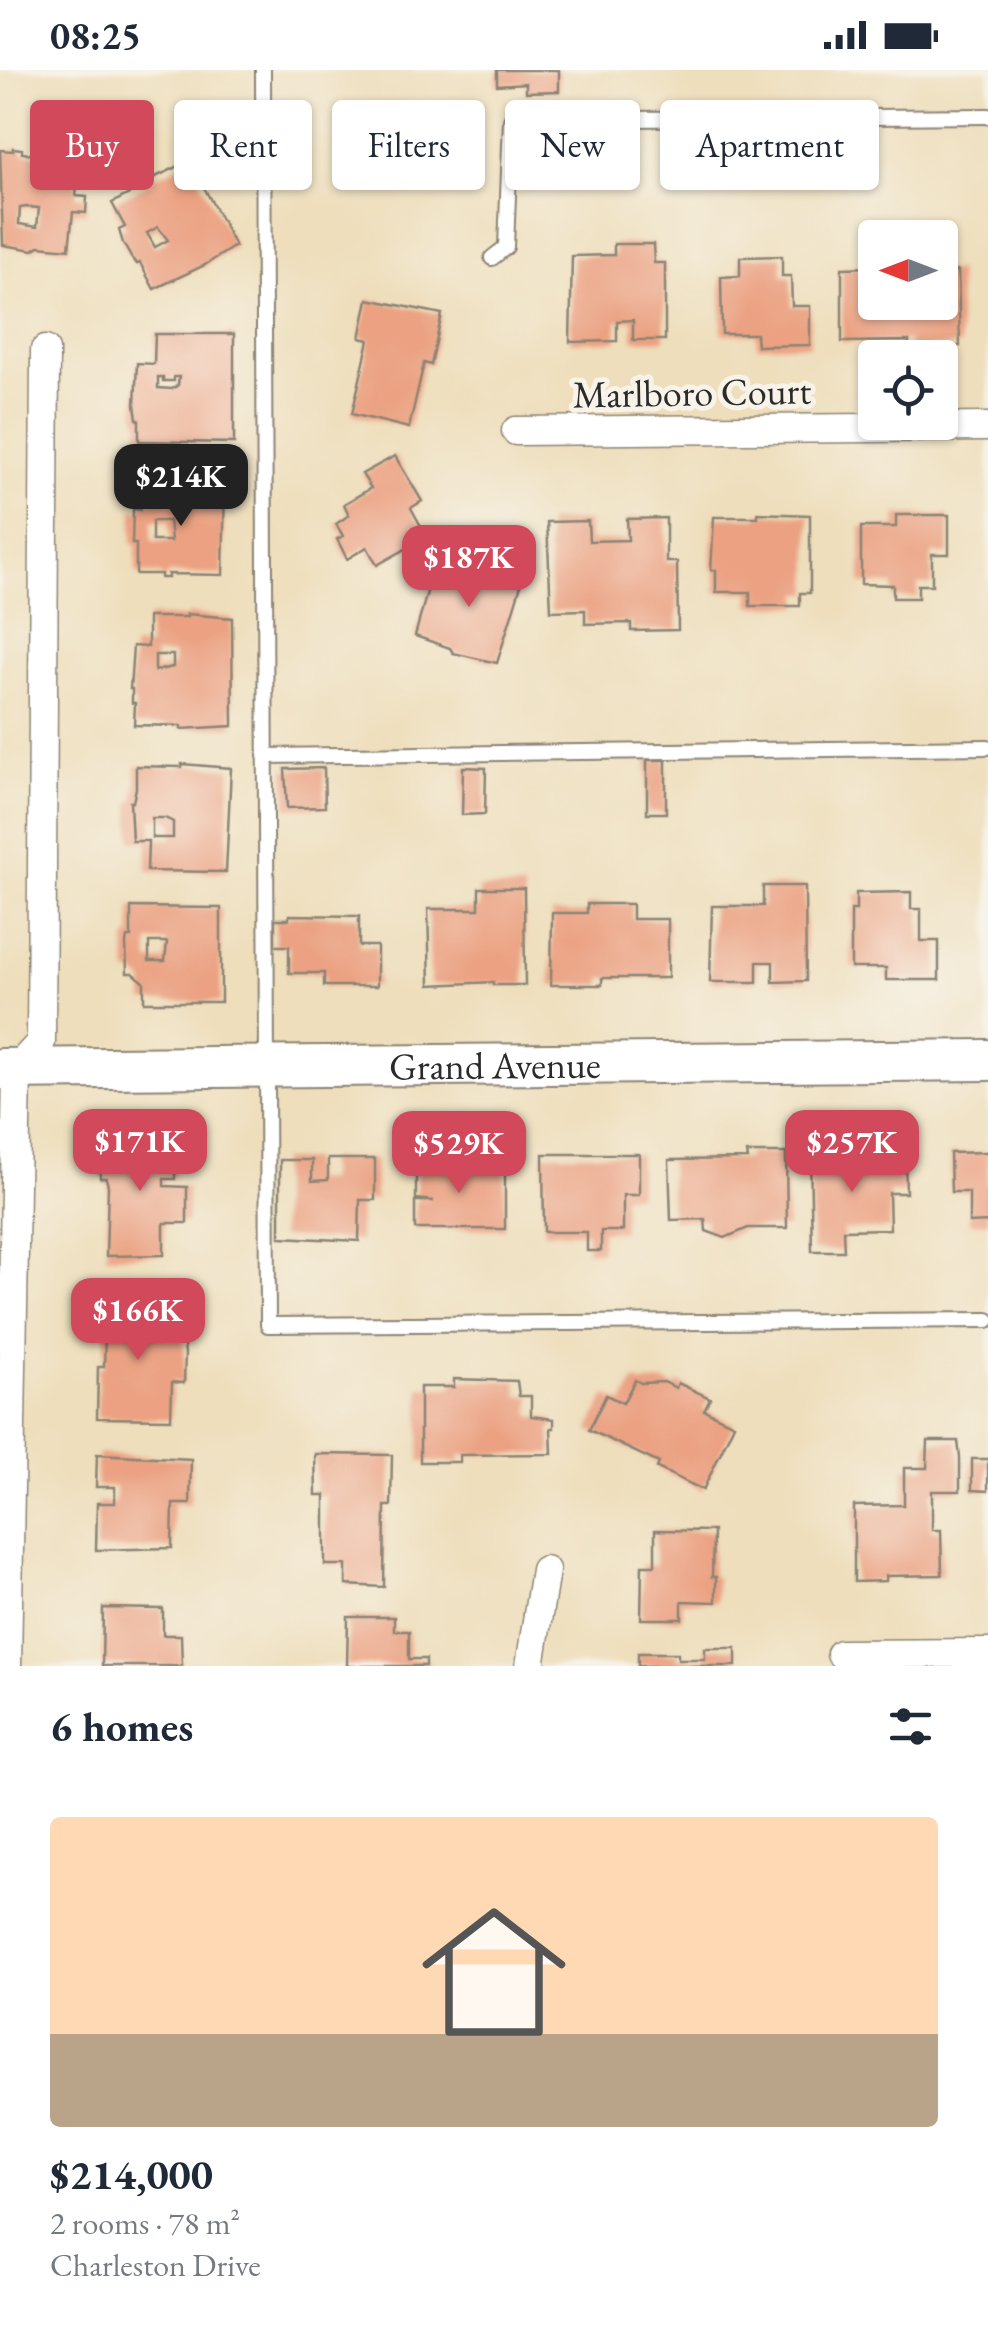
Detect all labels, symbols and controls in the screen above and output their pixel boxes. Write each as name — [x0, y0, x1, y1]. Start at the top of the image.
text: 08:25 — [50, 11, 141, 60]
chip: Buy — [30, 100, 154, 190]
chip: Rent — [174, 100, 312, 190]
chip: Filters — [332, 100, 485, 190]
chip: New — [505, 100, 640, 190]
chip: Apartment — [660, 100, 879, 190]
north arrow — [858, 220, 958, 320]
map controls — [858, 220, 958, 440]
button: locate — [858, 340, 958, 440]
street label: Marlboro Court — [572, 365, 812, 419]
pin: $214K — [111, 444, 251, 529]
text: $214K — [136, 455, 226, 497]
pin: $187K — [399, 525, 539, 610]
text: $187K — [424, 536, 514, 578]
street label: Grand Avenue — [389, 1039, 601, 1090]
pin: $171K — [70, 1109, 210, 1194]
pin: $257K — [782, 1110, 922, 1195]
pin: $529K — [389, 1111, 529, 1196]
text: $171K — [95, 1120, 185, 1162]
text: $257K — [807, 1121, 897, 1163]
text: $529K — [414, 1122, 504, 1164]
pin: $166K — [68, 1278, 208, 1363]
text: $166K — [93, 1289, 183, 1331]
text: 6 homes — [50, 1699, 193, 1754]
icon: filters — [883, 1699, 938, 1754]
icon: home — [404, 1882, 584, 2062]
text: $214,000 — [50, 2147, 213, 2202]
text: 2 rooms · 78 m² — [50, 2202, 240, 2244]
text: Charleston Drive — [50, 2244, 261, 2286]

